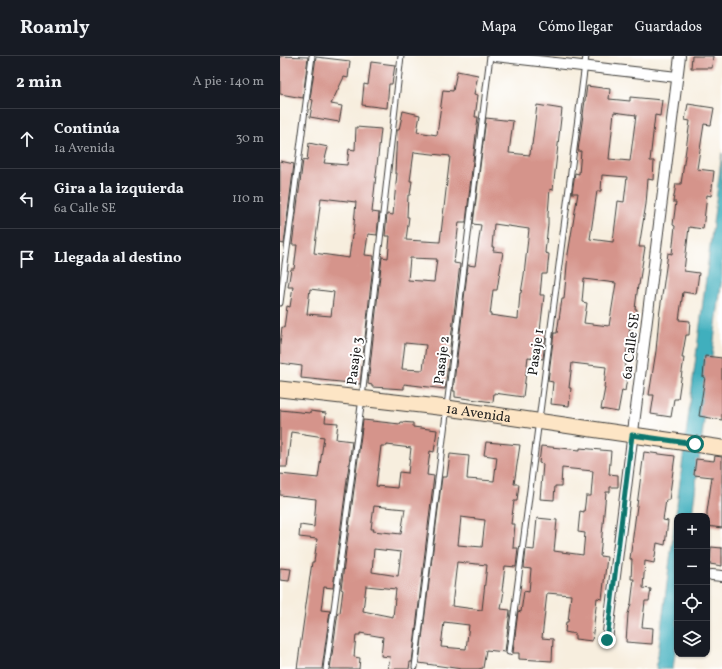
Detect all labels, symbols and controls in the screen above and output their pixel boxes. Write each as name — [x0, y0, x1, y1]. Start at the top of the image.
text: Roamly — [20, 15, 90, 41]
text: Mapa — [482, 18, 517, 37]
text: Cómo llegar — [539, 18, 613, 37]
text: Guardados — [635, 18, 702, 37]
text: 2 min — [16, 71, 62, 94]
text: A pie · 140 m — [193, 73, 264, 91]
text: Continúa — [54, 119, 120, 140]
icon: ahead — [16, 128, 38, 150]
text: 30 m — [236, 130, 264, 148]
text: 1a Avenida — [54, 140, 115, 158]
text: Gira a la izquierda — [54, 179, 184, 200]
icon: left — [16, 188, 38, 210]
text: 110 m — [232, 190, 264, 208]
text: 6a Calle SE — [54, 200, 116, 218]
icon: arrive — [16, 248, 38, 270]
text: Llegada al destino — [54, 248, 182, 269]
street label: 6a Calle SE — [618, 312, 645, 381]
street label: Pasaje 1 — [524, 328, 549, 377]
street label: Pasaje 2 — [430, 335, 455, 386]
street label: Pasaje 3 — [343, 336, 368, 386]
street label: 1a Avenida — [445, 400, 512, 428]
route start — [686, 435, 704, 453]
map controls — [674, 513, 710, 657]
button: + — [674, 513, 710, 549]
button: − — [674, 549, 710, 585]
button: locate — [674, 585, 710, 621]
button: layers — [674, 621, 710, 657]
route end — [598, 631, 616, 649]

